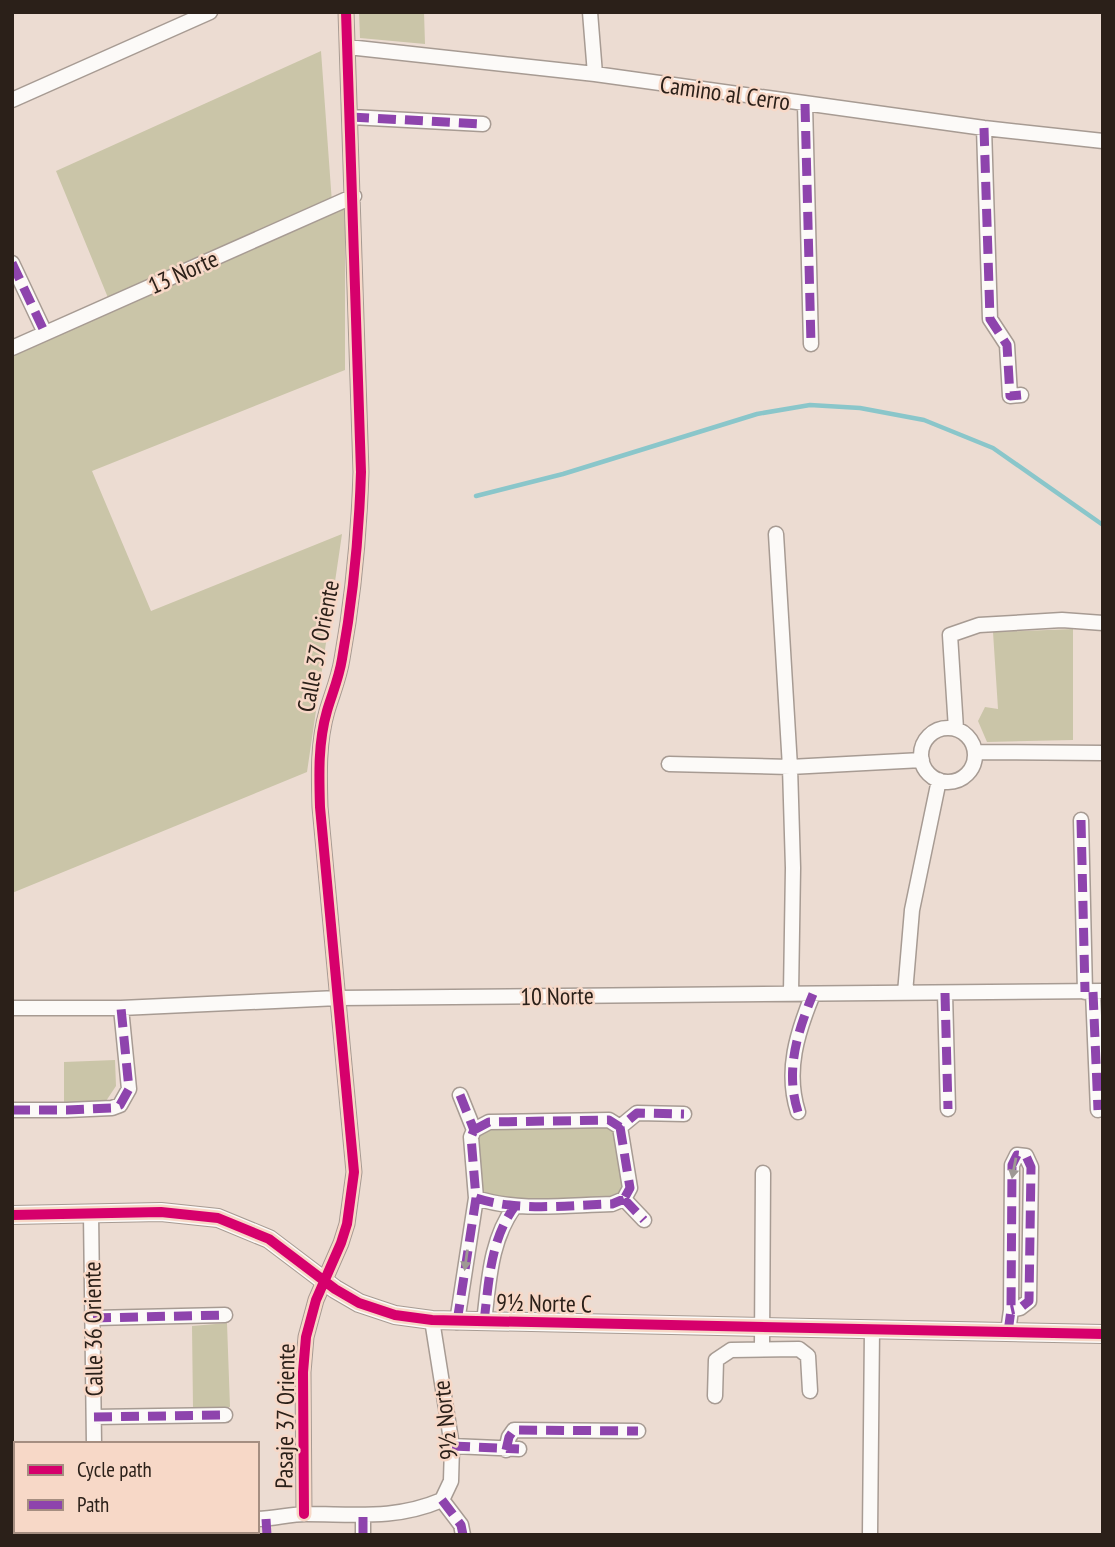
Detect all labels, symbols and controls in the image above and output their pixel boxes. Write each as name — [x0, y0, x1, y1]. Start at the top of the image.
street label: Camino al Cerro — [658, 69, 792, 117]
street label: 13 Norte — [143, 243, 223, 301]
street label: Calle 37 Oriente — [290, 577, 346, 715]
street label: 10 Norte — [520, 980, 594, 1012]
one-way arrow — [1008, 1158, 1019, 1180]
one-way arrow — [460, 1249, 471, 1271]
street label: Calle 36 Oriente — [76, 1261, 110, 1397]
street label: 9½ Norte C — [496, 1287, 592, 1319]
street label: Pasaje 37 Oriente — [268, 1343, 302, 1489]
street label: 9½ Norte — [425, 1379, 465, 1461]
legend — [14, 1442, 259, 1533]
text: Cycle path — [77, 1456, 152, 1483]
text: Path — [77, 1491, 109, 1518]

